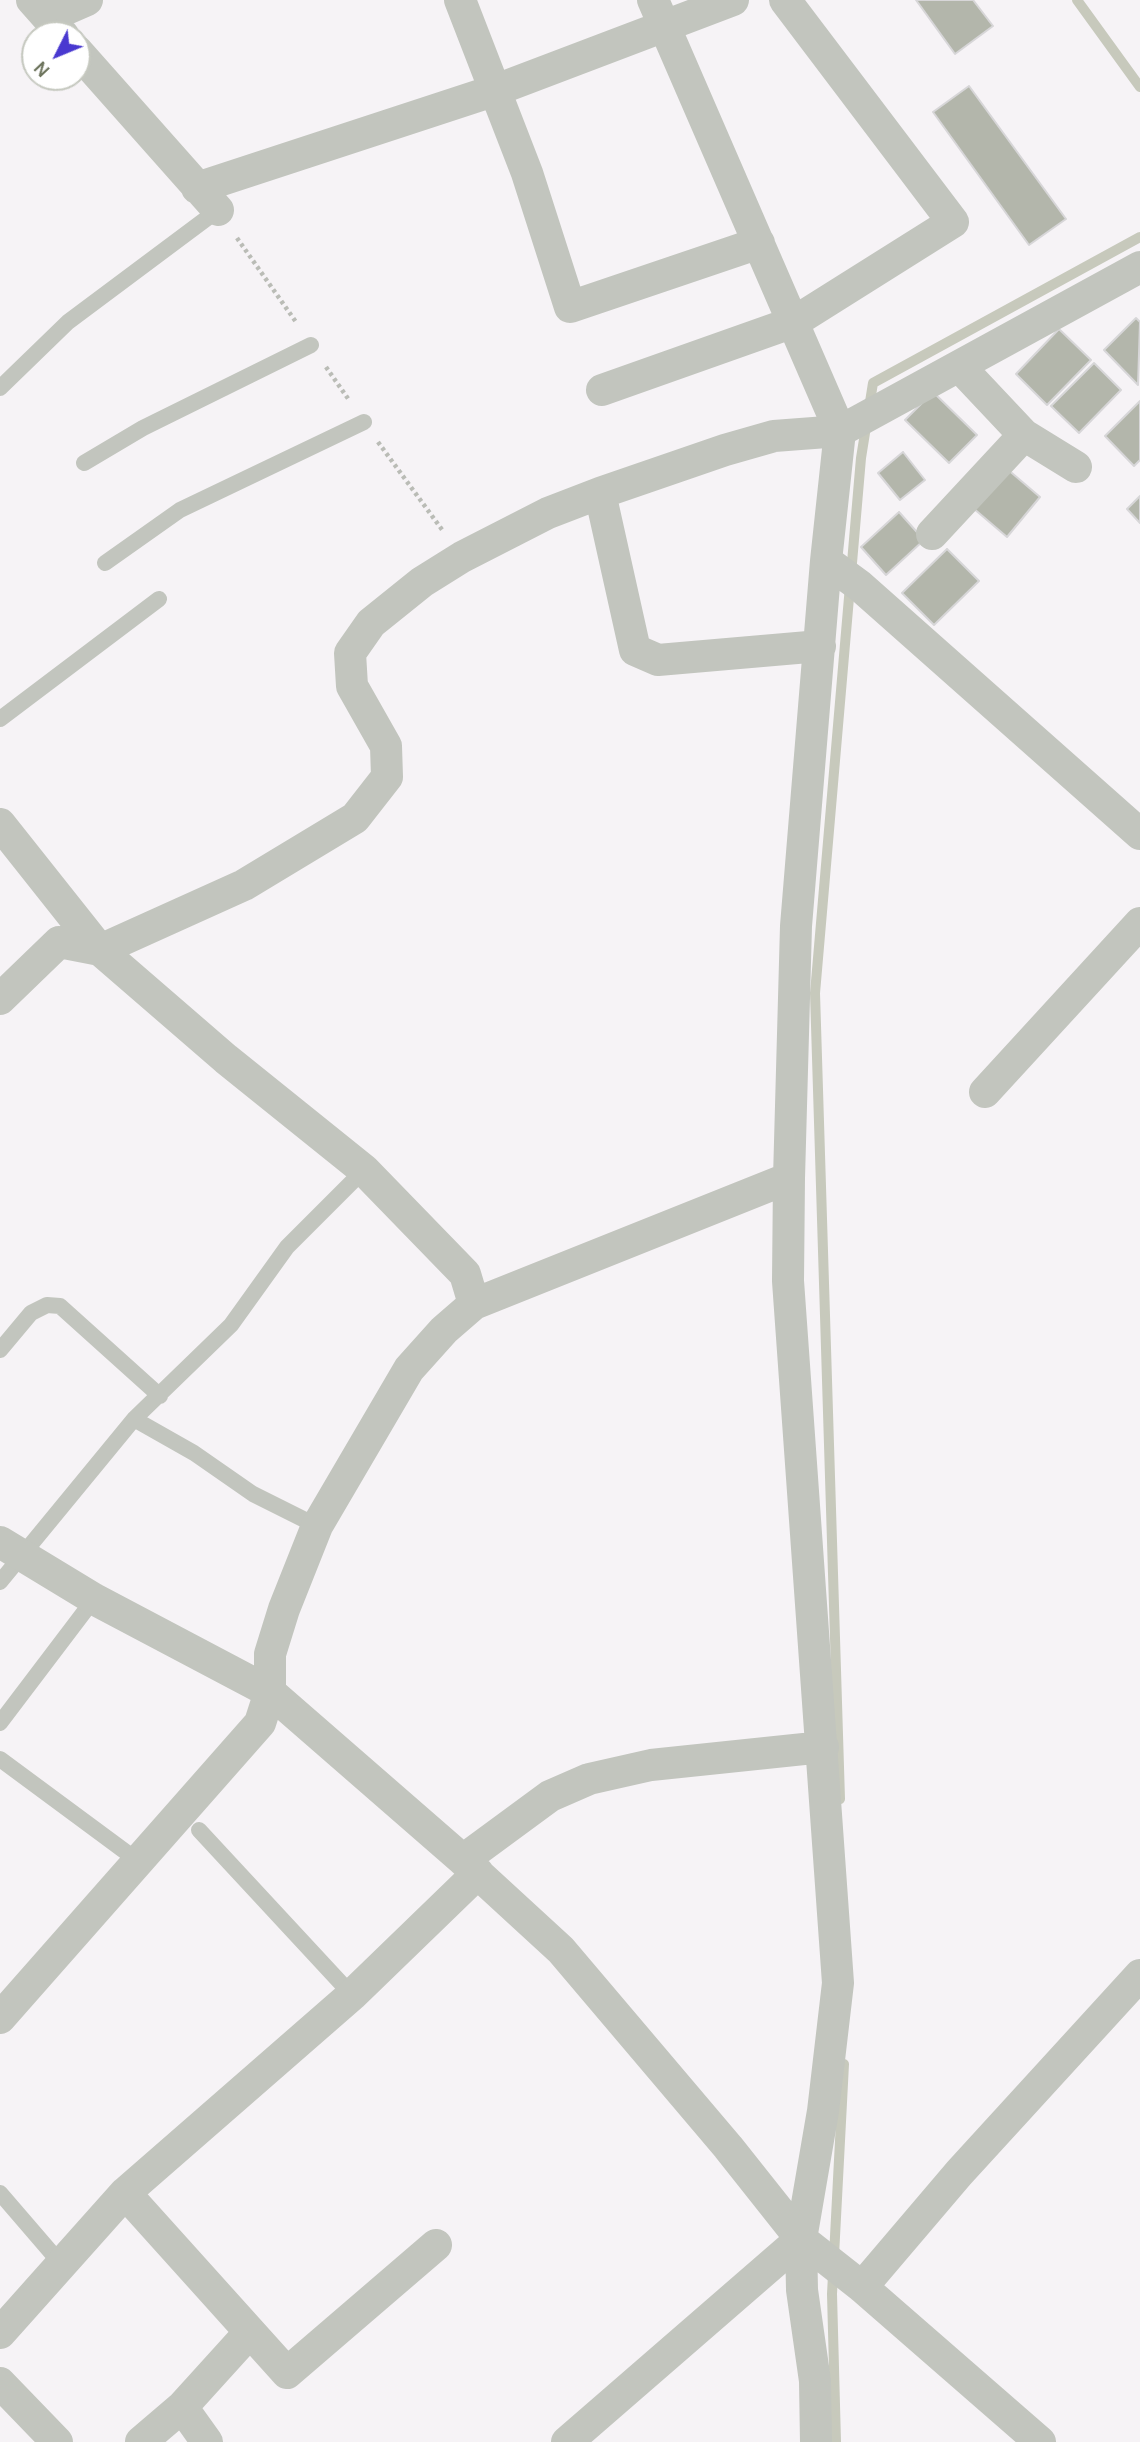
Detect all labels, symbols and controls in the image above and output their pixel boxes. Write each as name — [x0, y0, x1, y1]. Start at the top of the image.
north arrow — [21, 21, 91, 91]
text: N — [29, 56, 55, 81]

